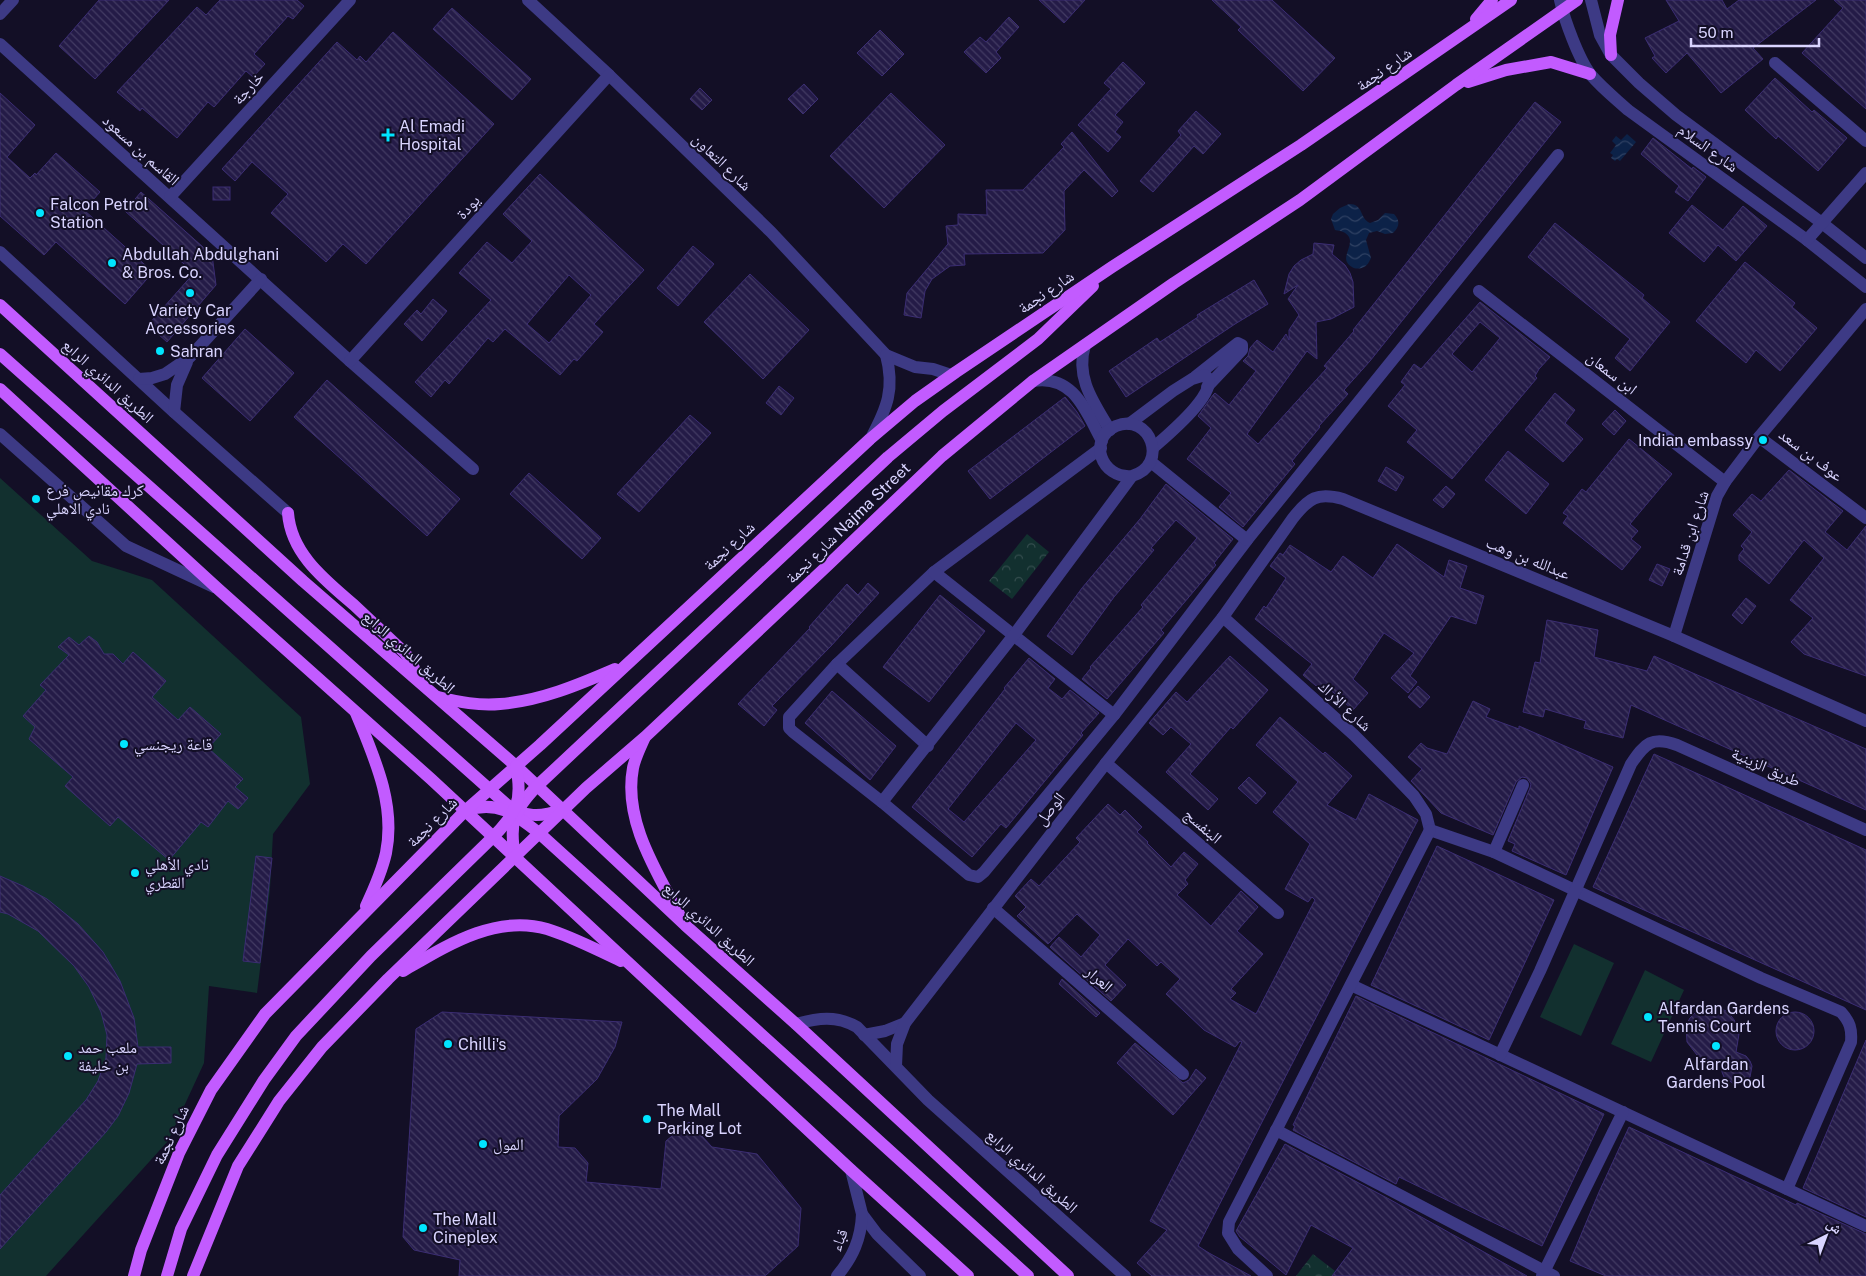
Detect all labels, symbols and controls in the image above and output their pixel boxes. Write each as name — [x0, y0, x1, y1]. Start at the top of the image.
scale bar — [1691, 15, 1818, 47]
text: 50 m — [1698, 24, 1733, 41]
street label: شارع نجمة — [1353, 43, 1416, 96]
street label: خارجة — [228, 68, 268, 108]
street label: القاسم بن مسعود — [98, 111, 183, 190]
place label: Al Emadi Hospital — [399, 117, 465, 154]
street label: شارع السلام — [1674, 120, 1742, 177]
marker: Al Emadi Hospital — [381, 128, 395, 142]
street label: شارع التعاون — [688, 129, 756, 196]
street label: يودة — [452, 191, 484, 223]
place label: Falcon Petrol Station — [50, 195, 149, 232]
marker: Falcon Petrol Station — [34, 207, 46, 219]
place label: Abdullah Abdulghani & Bros. Co. — [122, 245, 279, 282]
marker: Abdullah Abdulghani & Bros. Co. — [106, 257, 118, 269]
street label: شارع نجمة — [1014, 266, 1078, 318]
marker: Variety Car Accessories — [184, 287, 196, 299]
place label: Variety Car Accessories — [145, 301, 235, 338]
street label: الطريق الدائري الرابع — [56, 335, 158, 429]
place label: Sahran — [170, 342, 223, 361]
marker: Sahran — [154, 345, 166, 357]
street label: ابن سمعان — [1582, 347, 1641, 399]
street label: عوف بن سعد — [1775, 425, 1847, 486]
place label: Indian embassy — [1638, 431, 1753, 450]
marker: Indian embassy — [1757, 434, 1769, 446]
street label: شارع نجمة Najma Street — [782, 459, 915, 588]
place label: كرك مقانيص فرع نادي الاهلي — [46, 481, 144, 521]
street label: شارع ابن قدامة — [1667, 488, 1714, 578]
marker: كرك مقانيص فرع نادي الاهلي — [30, 493, 42, 505]
street label: شارع نجمة — [699, 517, 759, 575]
street label: عبدالله بن وهب — [1483, 533, 1573, 584]
street label: الطريق الدائري الرابع — [357, 607, 459, 700]
street label: شارع الأراك — [1314, 677, 1375, 736]
place label: قاعة ريجنسي — [134, 735, 213, 757]
marker: قاعة ريجنسي — [118, 738, 130, 750]
street label: طريق الزينية — [1728, 743, 1803, 792]
street label: الوصل — [1031, 789, 1070, 830]
street label: شارع نجمة — [403, 793, 462, 852]
street label: البنفسج — [1180, 804, 1226, 848]
place label: نادي الأهلي القطري — [145, 855, 209, 895]
marker: نادي الأهلي القطري — [129, 867, 141, 879]
street label: الطريق الدائري الرابع — [657, 878, 759, 972]
street label: العرار — [1081, 961, 1117, 996]
place label: Alfardan Gardens Tennis Court — [1658, 999, 1789, 1036]
marker: Alfardan Gardens Tennis Court — [1642, 1011, 1654, 1023]
place label: Chilli's — [458, 1035, 506, 1054]
place label: ملعب حمد بن خليفة — [78, 1038, 137, 1076]
marker: Chilli's — [442, 1038, 454, 1050]
marker: Alfardan Gardens Pool — [1710, 1040, 1722, 1052]
marker: ملعب حمد بن خليفة — [62, 1050, 74, 1062]
place label: Alfardan Gardens Pool — [1666, 1055, 1766, 1092]
place label: The Mall Parking Lot — [657, 1101, 742, 1138]
street label: شارع نجمة — [149, 1102, 194, 1168]
marker: The Mall Parking Lot — [641, 1113, 653, 1125]
street label: الطريق الدائري الرابع — [980, 1125, 1082, 1219]
place label: المول — [493, 1135, 524, 1155]
marker: المول — [477, 1138, 489, 1150]
place label: The Mall Cineplex — [433, 1210, 498, 1247]
north arrow — [1801, 1211, 1851, 1261]
text: ش — [1823, 1215, 1846, 1238]
marker: The Mall Cineplex — [417, 1222, 429, 1234]
street label: قباء — [826, 1226, 852, 1254]

